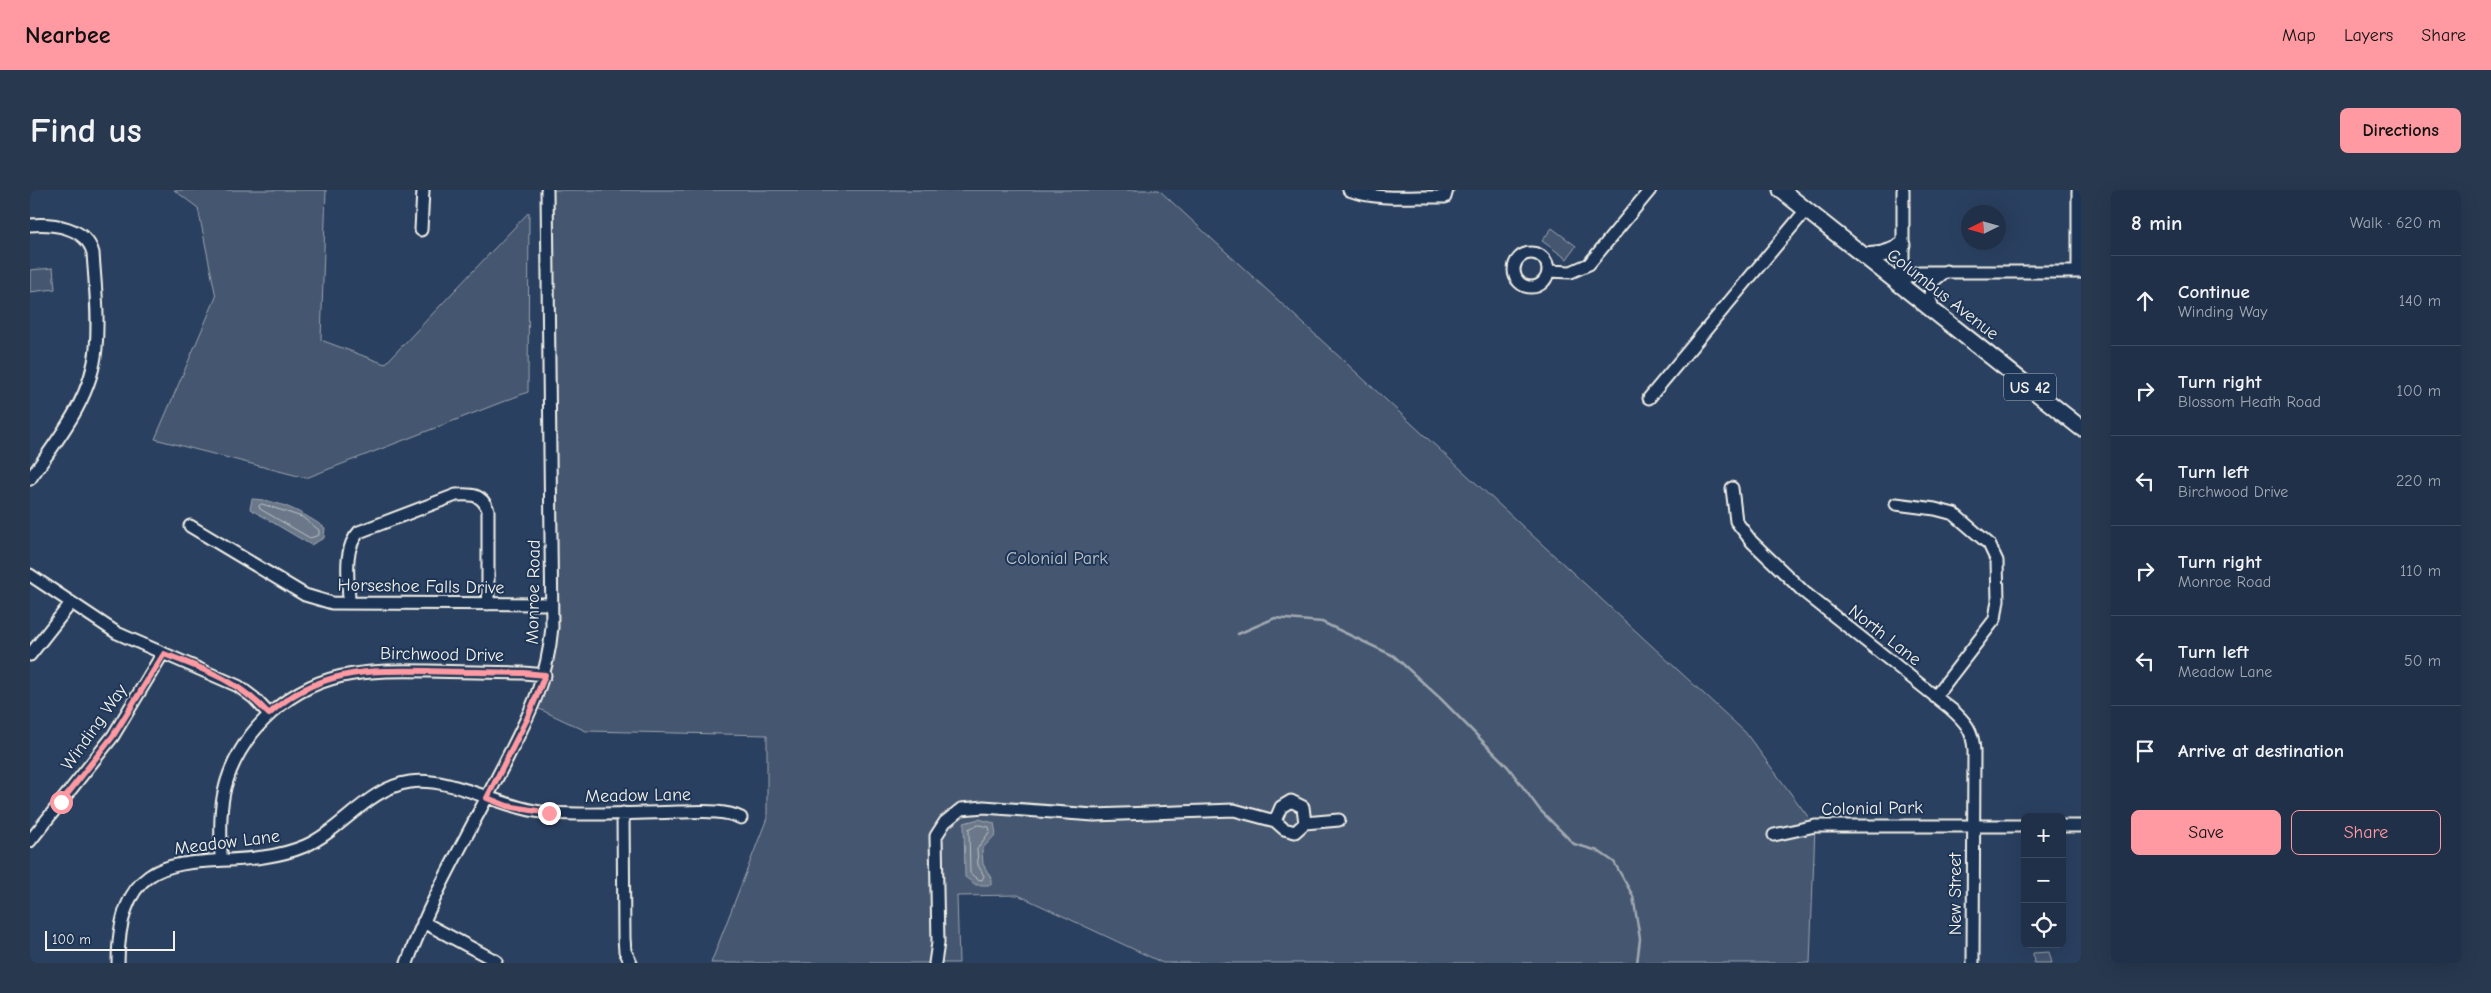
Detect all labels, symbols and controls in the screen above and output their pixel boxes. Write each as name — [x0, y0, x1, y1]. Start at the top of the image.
text: Nearbee — [25, 21, 110, 49]
text: Map — [2282, 25, 2316, 46]
text: Layers — [2344, 25, 2393, 46]
text: Share — [2421, 25, 2466, 46]
button: Directions — [2340, 108, 2461, 153]
text: Find us — [30, 110, 142, 151]
north arrow — [1961, 205, 2006, 250]
text: 8 min — [2131, 211, 2182, 235]
text: Walk · 620 m — [2350, 214, 2441, 232]
street label: Columbus Avenue — [1883, 244, 2003, 344]
text: Continue — [2178, 281, 2250, 303]
icon: ahead — [2131, 287, 2159, 315]
text: 140 m — [2399, 292, 2441, 310]
text: Winding Way — [2178, 303, 2267, 321]
text: Turn right — [2178, 371, 2262, 393]
road number: US 42 — [2004, 373, 2056, 400]
icon: right — [2131, 377, 2159, 405]
text: 100 m — [2397, 382, 2441, 400]
text: Blossom Heath Road — [2178, 393, 2321, 411]
text: Turn left — [2178, 461, 2249, 483]
icon: left — [2131, 467, 2159, 495]
text: 220 m — [2396, 472, 2441, 490]
text: Birchwood Drive — [2178, 483, 2288, 501]
street label: Monroe Road — [522, 539, 545, 645]
park label: Colonial Park — [1006, 548, 1108, 569]
text: Turn right — [2178, 551, 2262, 573]
icon: right — [2131, 557, 2159, 585]
text: 110 m — [2400, 562, 2441, 580]
text: Monroe Road — [2178, 573, 2271, 591]
street label: Horseshoe Falls Drive — [338, 575, 504, 598]
street label: North Lane — [1844, 601, 1925, 670]
text: Turn left — [2178, 641, 2249, 663]
street label: Birchwood Drive — [380, 643, 504, 666]
icon: left — [2131, 647, 2159, 675]
text: 50 m — [2404, 652, 2441, 670]
text: Meadow Lane — [2178, 663, 2272, 681]
street label: Winding Way — [57, 679, 132, 774]
icon: arrive — [2131, 737, 2159, 765]
text: Arrive at destination — [2178, 740, 2344, 762]
street label: Meadow Lane — [585, 784, 691, 807]
route start — [50, 791, 73, 814]
street label: Colonial Park — [1821, 797, 1923, 820]
route end — [538, 802, 561, 825]
button: Save — [2131, 810, 2281, 855]
button: Share — [2291, 810, 2441, 855]
map controls — [2021, 813, 2066, 948]
button: + — [2021, 813, 2066, 858]
street label: Meadow Lane — [173, 826, 281, 859]
street label: New Street — [1945, 852, 1966, 935]
button: − — [2021, 858, 2066, 903]
button: locate — [2021, 903, 2066, 948]
scale bar — [45, 928, 175, 951]
text: 100 m — [52, 931, 91, 948]

